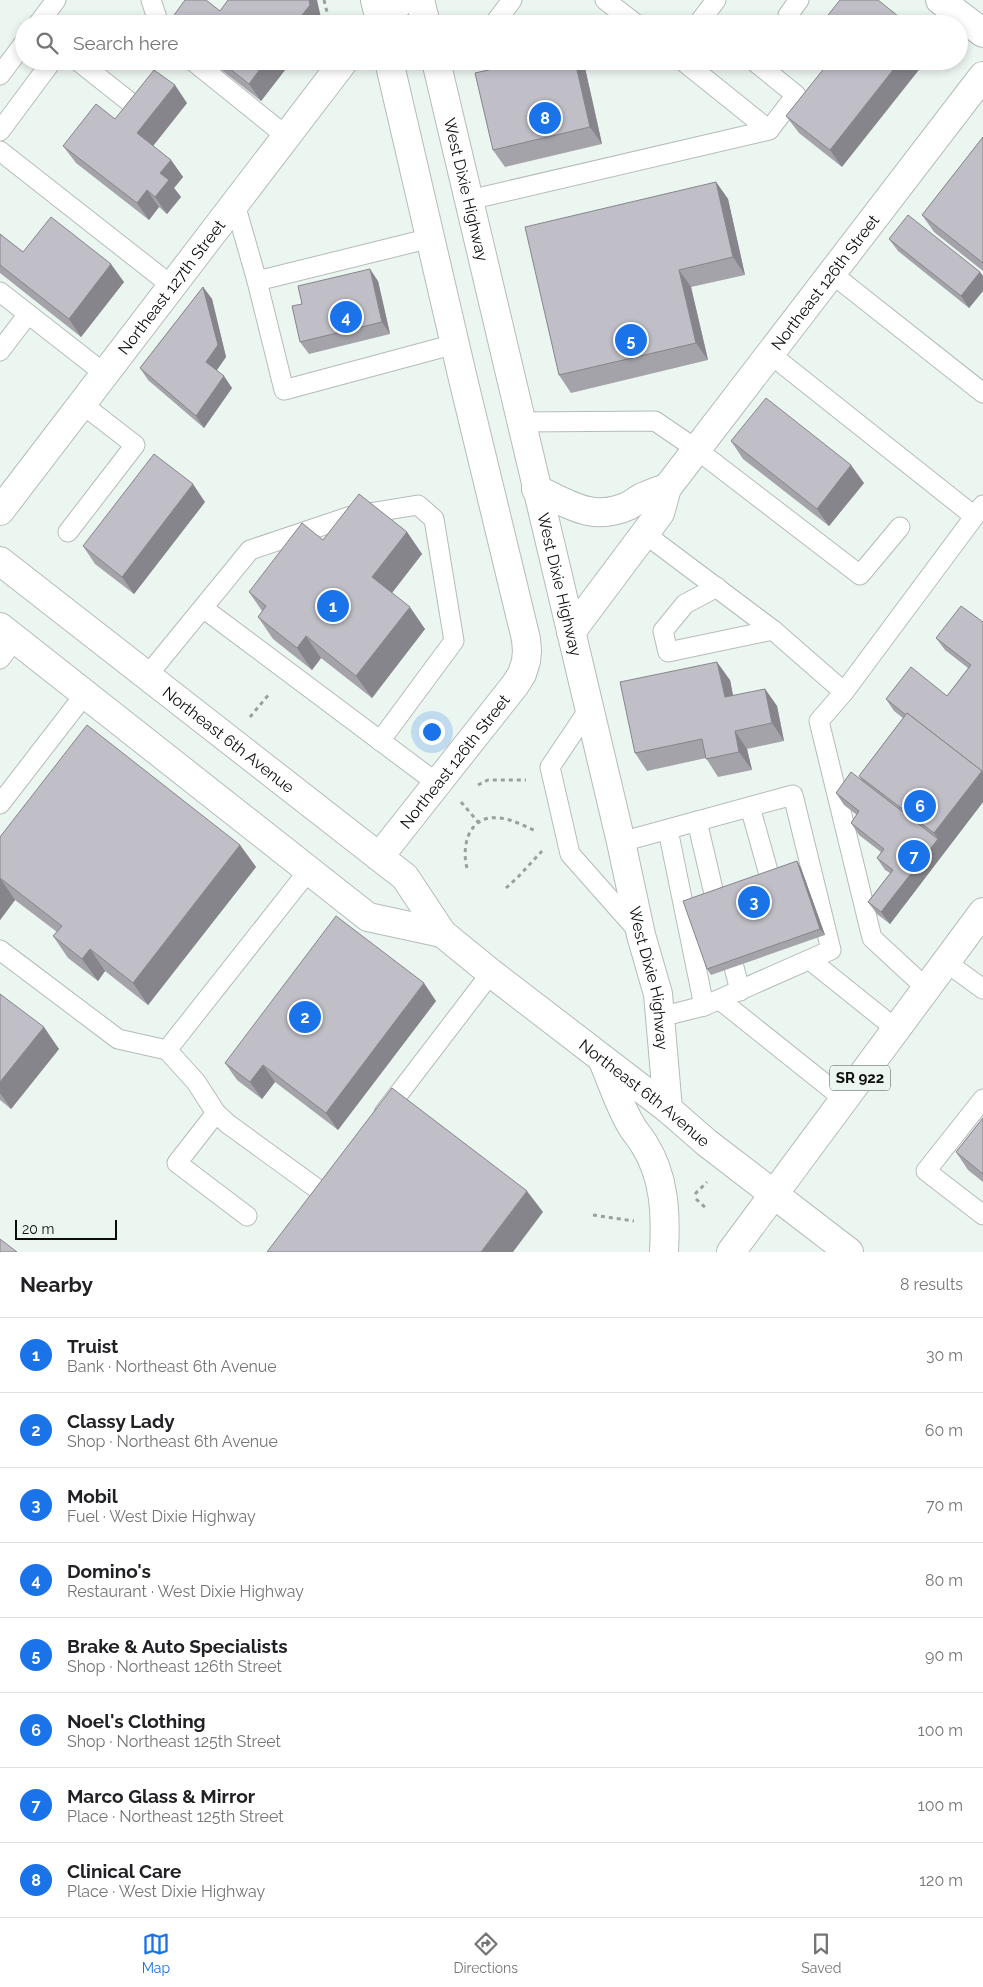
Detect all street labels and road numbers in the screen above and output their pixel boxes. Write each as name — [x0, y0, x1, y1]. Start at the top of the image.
street label: West Dixie Highway — [440, 116, 493, 263]
street label: Northeast 126th Street — [767, 210, 883, 354]
street label: Northeast 127th Street — [114, 215, 229, 358]
street label: West Dixie Highway — [534, 511, 586, 658]
street label: Northeast 6th Avenue — [159, 682, 298, 797]
street label: Northeast 126th Street — [396, 690, 514, 832]
street label: West Dixie Highway — [626, 905, 672, 1051]
street label: Northeast 6th Avenue — [576, 1035, 714, 1151]
road number: SR 922 — [830, 1066, 890, 1090]

